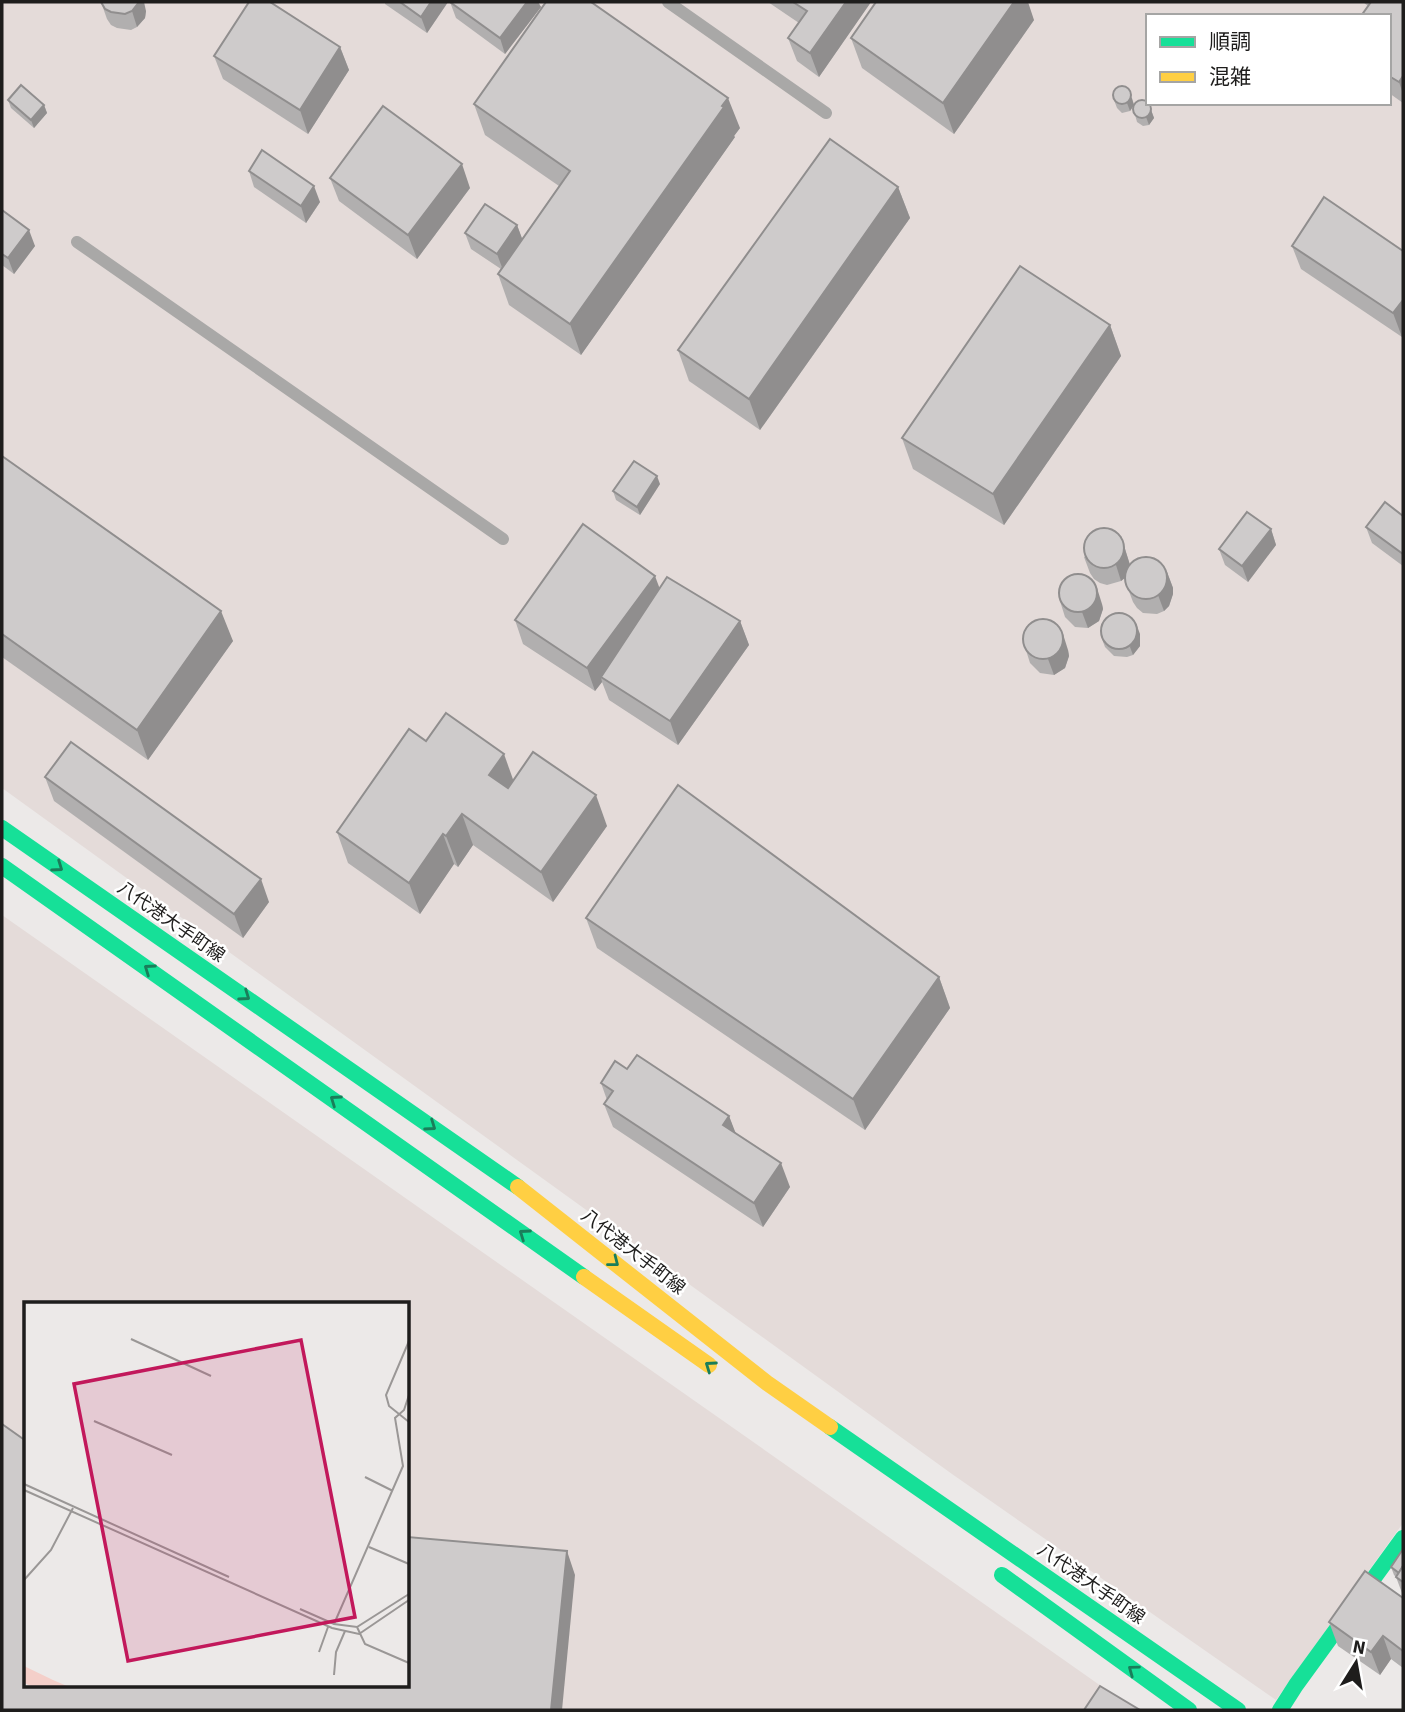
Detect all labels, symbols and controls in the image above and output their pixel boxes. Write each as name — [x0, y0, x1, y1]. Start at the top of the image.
legend — [1146, 14, 1391, 105]
text: 順調 — [1209, 27, 1251, 57]
text: 混雑 — [1209, 62, 1251, 92]
one-way arrow — [50, 859, 63, 871]
street label: 八代港大手町線 — [112, 876, 230, 968]
one-way arrow — [144, 965, 157, 977]
one-way arrow — [237, 988, 250, 1000]
one-way arrow — [330, 1096, 343, 1108]
one-way arrow — [423, 1118, 436, 1130]
street label: 八代港大手町線 — [576, 1203, 690, 1301]
one-way arrow — [519, 1230, 532, 1242]
one-way arrow — [606, 1254, 619, 1266]
inset map — [24, 1302, 410, 1688]
one-way arrow — [705, 1362, 718, 1374]
street label: 八代港大手町線 — [1032, 1538, 1150, 1630]
north arrow — [1321, 1628, 1391, 1698]
text: N — [1350, 1633, 1368, 1662]
one-way arrow — [1128, 1666, 1141, 1678]

